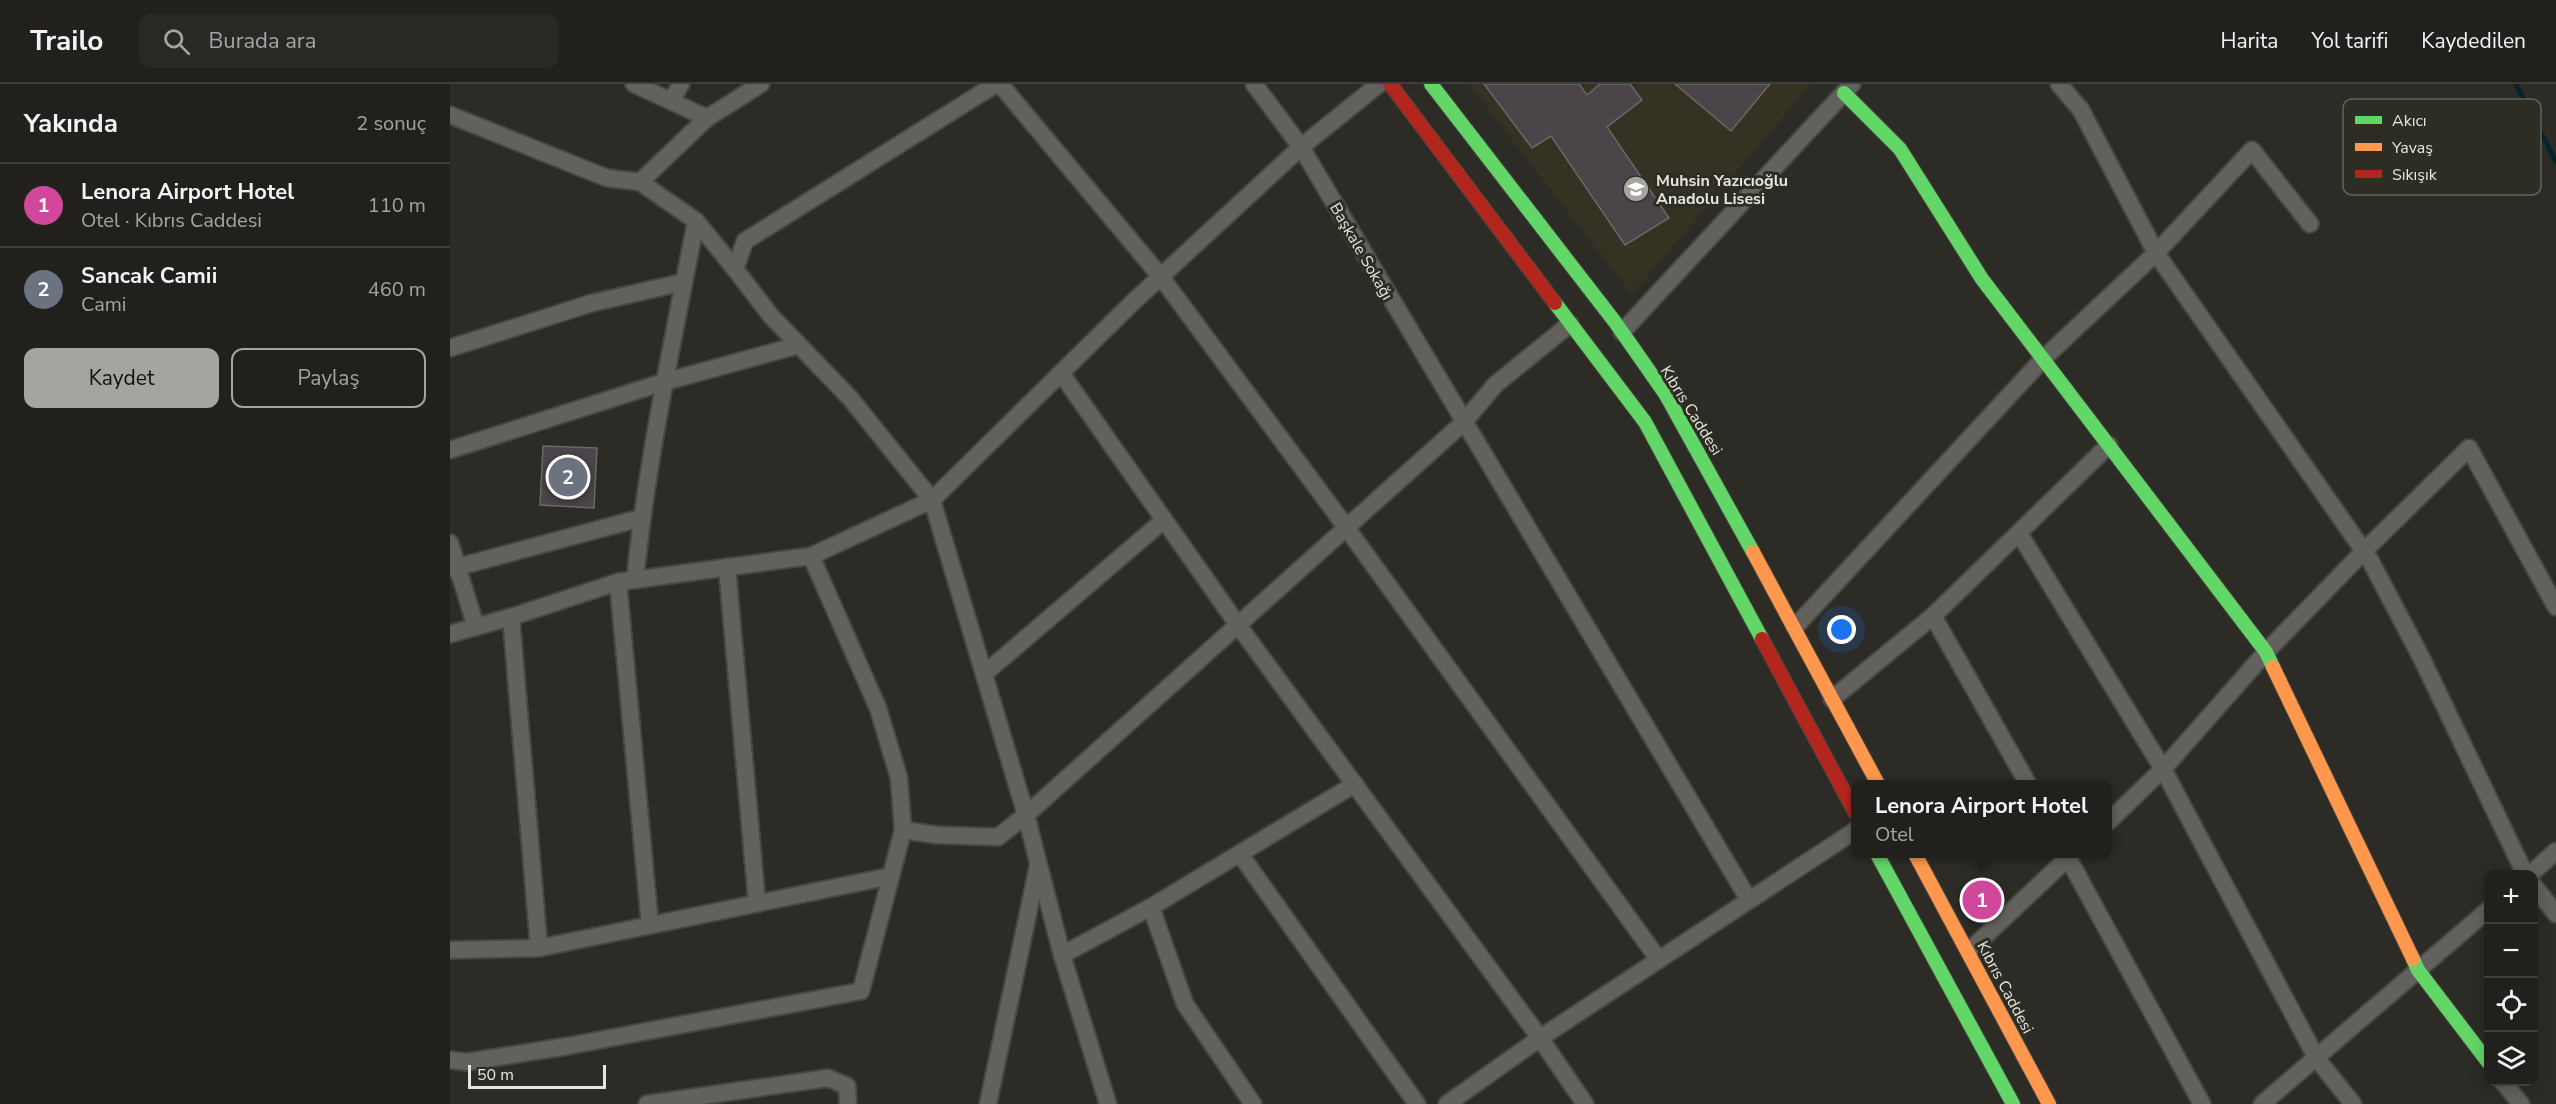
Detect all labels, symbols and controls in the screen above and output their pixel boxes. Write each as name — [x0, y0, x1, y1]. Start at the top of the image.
search box — [139, 14, 559, 68]
text: Trailo — [30, 22, 103, 60]
icon: search — [160, 25, 193, 58]
text: Burada ara — [208, 26, 316, 56]
text: Harita — [2220, 27, 2278, 55]
text: Yol tarifi — [2311, 27, 2388, 55]
text: Kaydedilen — [2421, 27, 2526, 55]
legend — [2343, 99, 2541, 195]
text: Yakında — [24, 106, 118, 141]
text: 2 sonuç — [356, 110, 426, 137]
text: Akıcı — [2392, 110, 2427, 132]
text: Yavaş — [2391, 137, 2433, 159]
text: Sıkışık — [2392, 164, 2438, 186]
place label: Muhsin Yazıcıoğlu Anadolu Lisesi — [1656, 170, 1788, 210]
school or university icon: Muhsin Yazıcıoğlu Anadolu Lisesi — [1621, 174, 1651, 204]
text: Lenora Airport Hotel — [81, 177, 294, 207]
text: 1 — [38, 192, 50, 219]
text: 110 m — [368, 192, 426, 219]
street label: Başkale Sokağı — [1324, 199, 1398, 304]
text: Otel · Kıbrıs Caddesi — [81, 207, 262, 234]
text: Sancak Camii — [81, 261, 217, 291]
text: 2 — [38, 276, 50, 303]
text: 460 m — [368, 276, 426, 303]
text: Cami — [81, 291, 127, 318]
button: Kaydet — [24, 348, 219, 408]
button: Paylaş — [231, 348, 426, 408]
street label: Kıbrıs Caddesi — [1655, 362, 1727, 460]
pin: 2 — [548, 454, 588, 500]
your location — [1827, 615, 1856, 644]
popup — [1851, 780, 2112, 858]
text: Lenora Airport Hotel — [1875, 791, 2088, 821]
text: Otel — [1875, 821, 1914, 848]
map controls — [2484, 870, 2538, 1086]
button: + — [2484, 870, 2538, 924]
pin: 1 — [1962, 878, 2002, 922]
button: − — [2484, 924, 2538, 978]
street label: Kıbrıs Caddesi — [1971, 937, 2039, 1038]
button: locate — [2484, 978, 2538, 1032]
button: layers — [2484, 1032, 2538, 1086]
scale bar — [468, 1062, 606, 1090]
text: 50 m — [477, 1064, 514, 1086]

